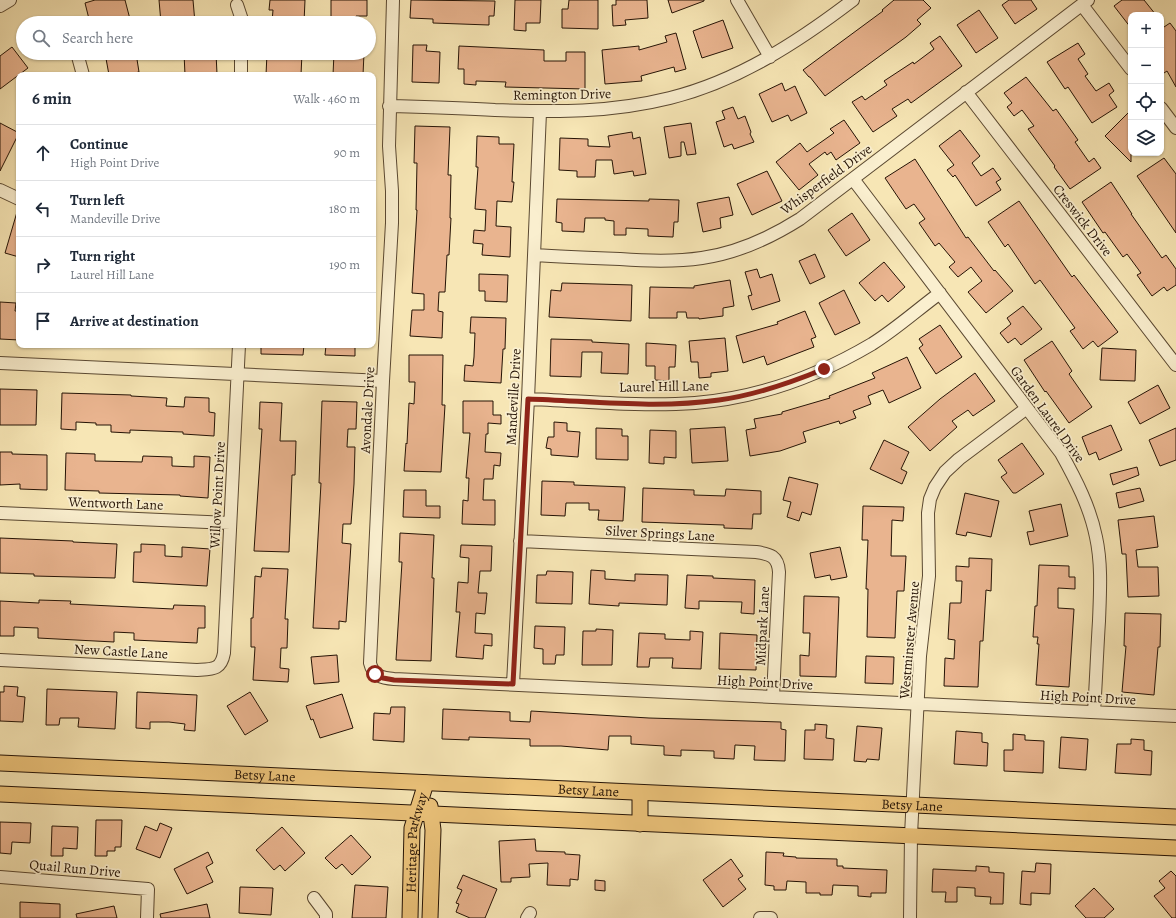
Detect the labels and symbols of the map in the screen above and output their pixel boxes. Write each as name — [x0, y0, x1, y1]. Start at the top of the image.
street label: Remington Drive — [513, 84, 611, 105]
street label: Whisperfield Drive — [776, 140, 876, 220]
street label: Creswick Drive — [1048, 180, 1117, 260]
street label: Mandeville Drive — [501, 348, 526, 446]
route end — [815, 360, 833, 378]
street label: Garden Laurel Drive — [1006, 362, 1089, 467]
street label: Avondale Drive — [356, 366, 379, 455]
street label: Laurel Hill Lane — [619, 376, 709, 397]
street label: Willow Point Drive — [205, 441, 230, 550]
street label: Wentworth Lane — [67, 492, 164, 515]
street label: Silver Springs Lane — [605, 521, 715, 546]
street label: Westminster Avenue — [895, 580, 924, 701]
street label: Midpark Lane — [751, 586, 774, 666]
street label: New Castle Lane — [73, 640, 169, 663]
route start — [366, 665, 384, 683]
street label: High Point Drive — [716, 670, 813, 695]
street label: High Point Drive — [1039, 685, 1136, 710]
street label: Betsy Lane — [234, 765, 296, 787]
street label: Betsy Lane — [557, 780, 619, 801]
street label: Heritage Parkway — [402, 789, 433, 893]
street label: Betsy Lane — [881, 794, 943, 816]
street label: Quail Run Drive — [29, 855, 121, 882]

